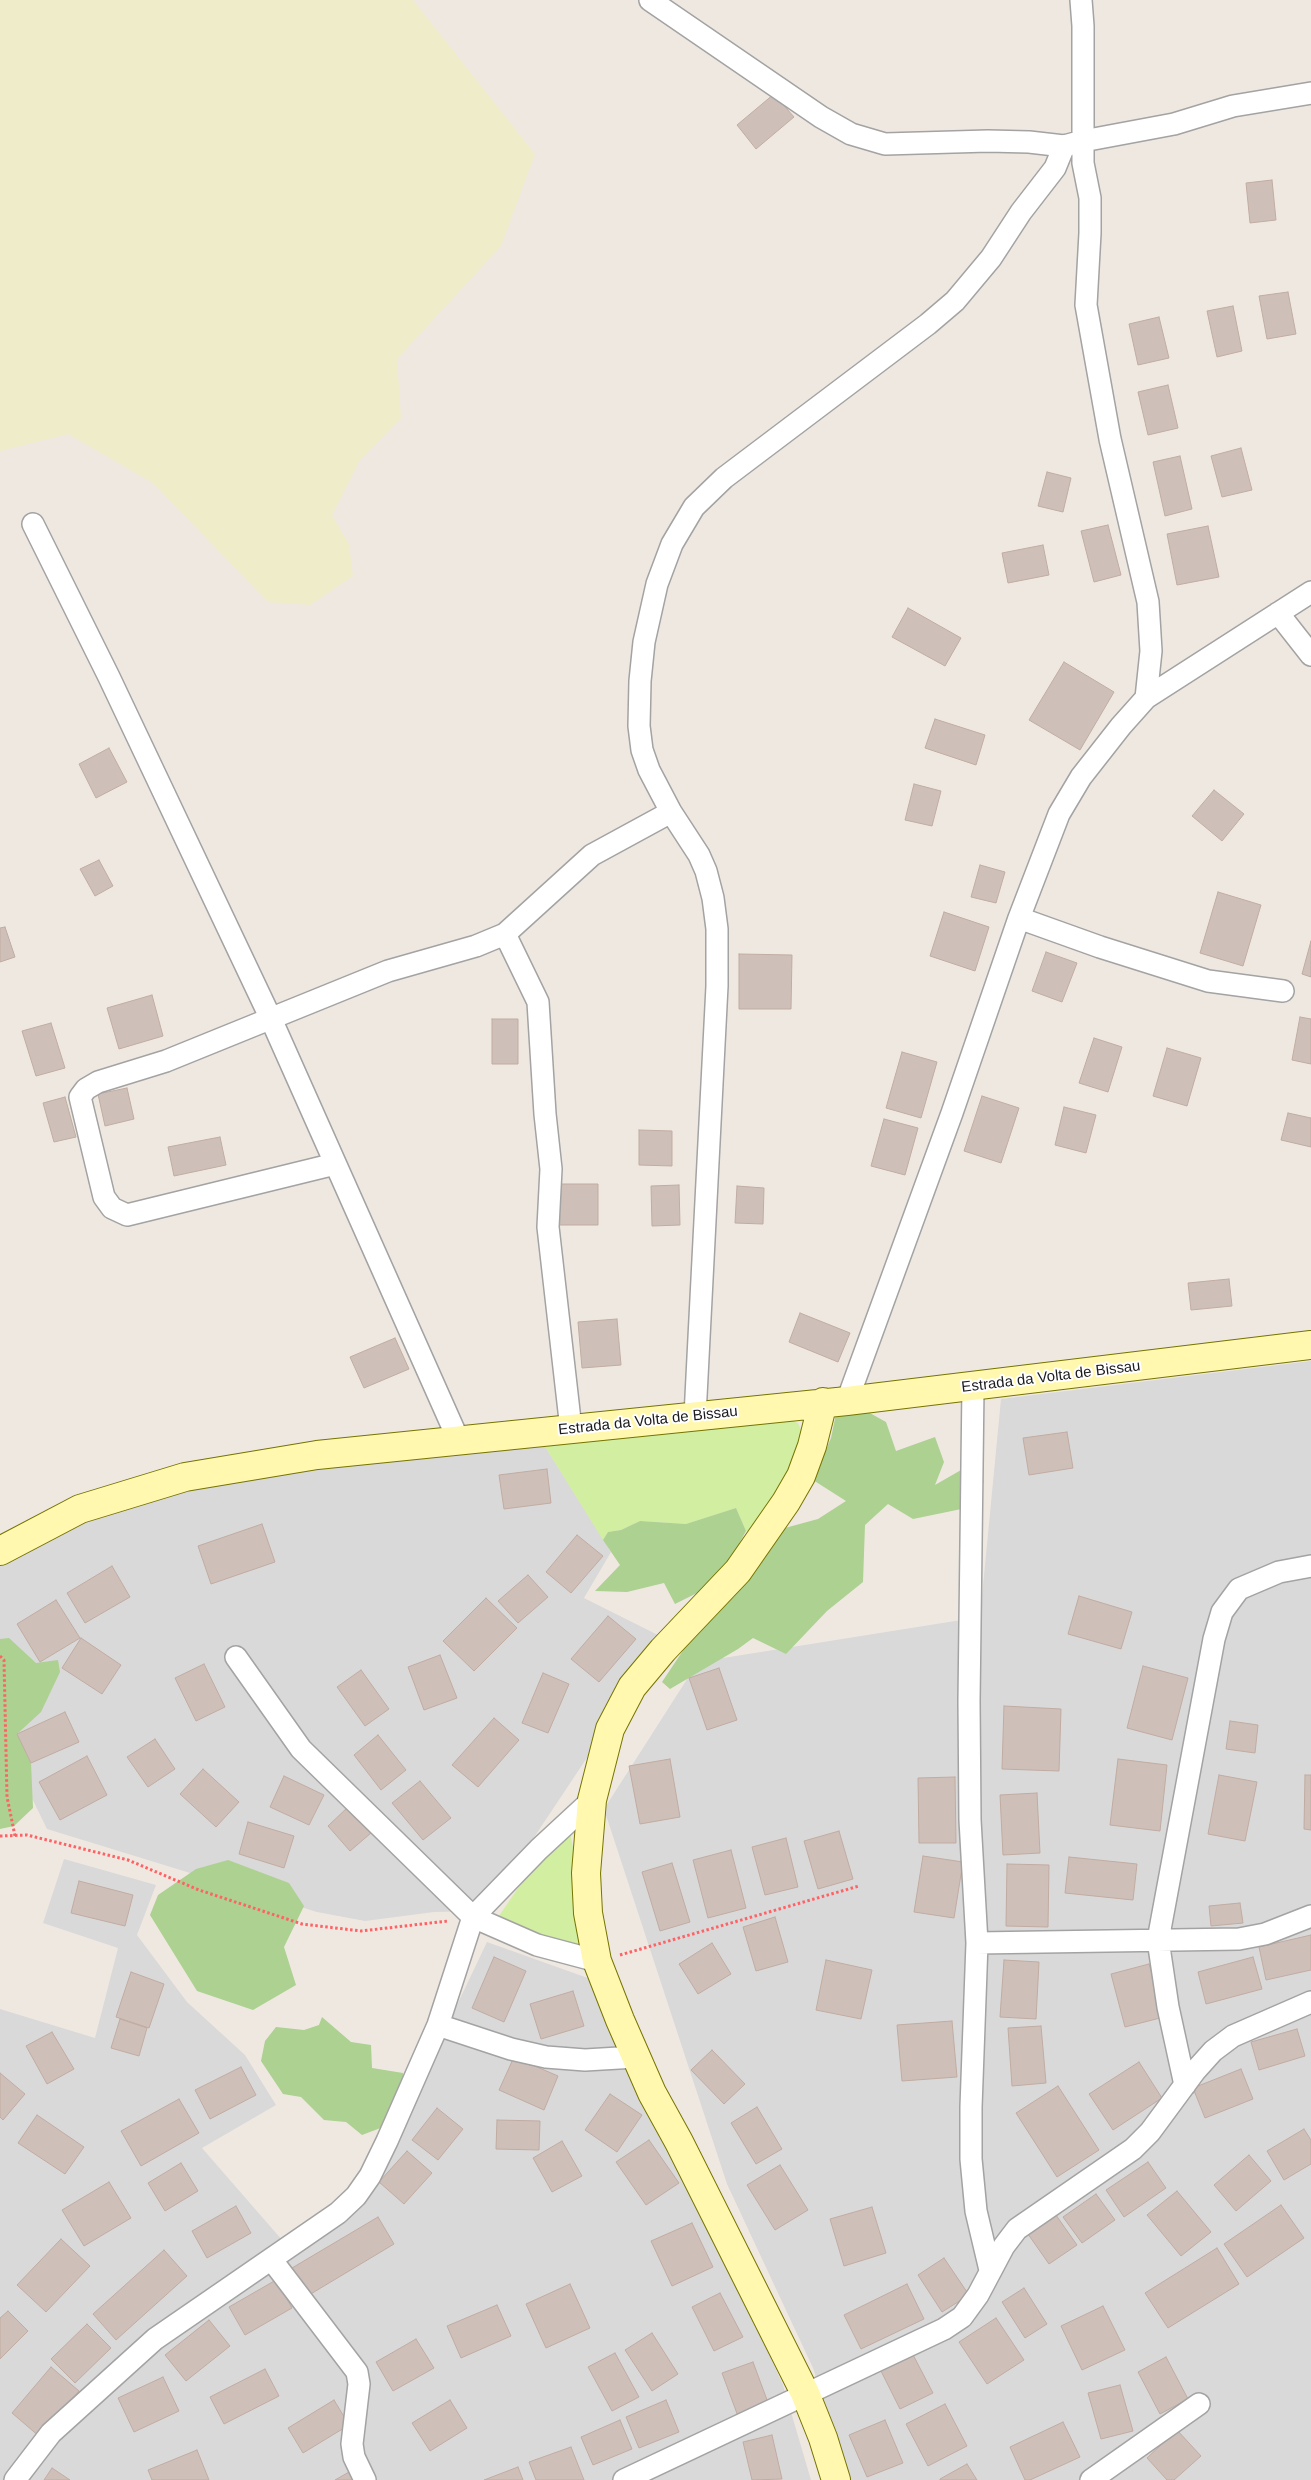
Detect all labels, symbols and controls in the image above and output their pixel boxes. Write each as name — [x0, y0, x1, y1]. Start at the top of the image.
street label: Estrada da Volta de Bissau — [961, 1357, 1141, 1397]
street label: Estrada da Volta de Bissau — [557, 1403, 739, 1439]

